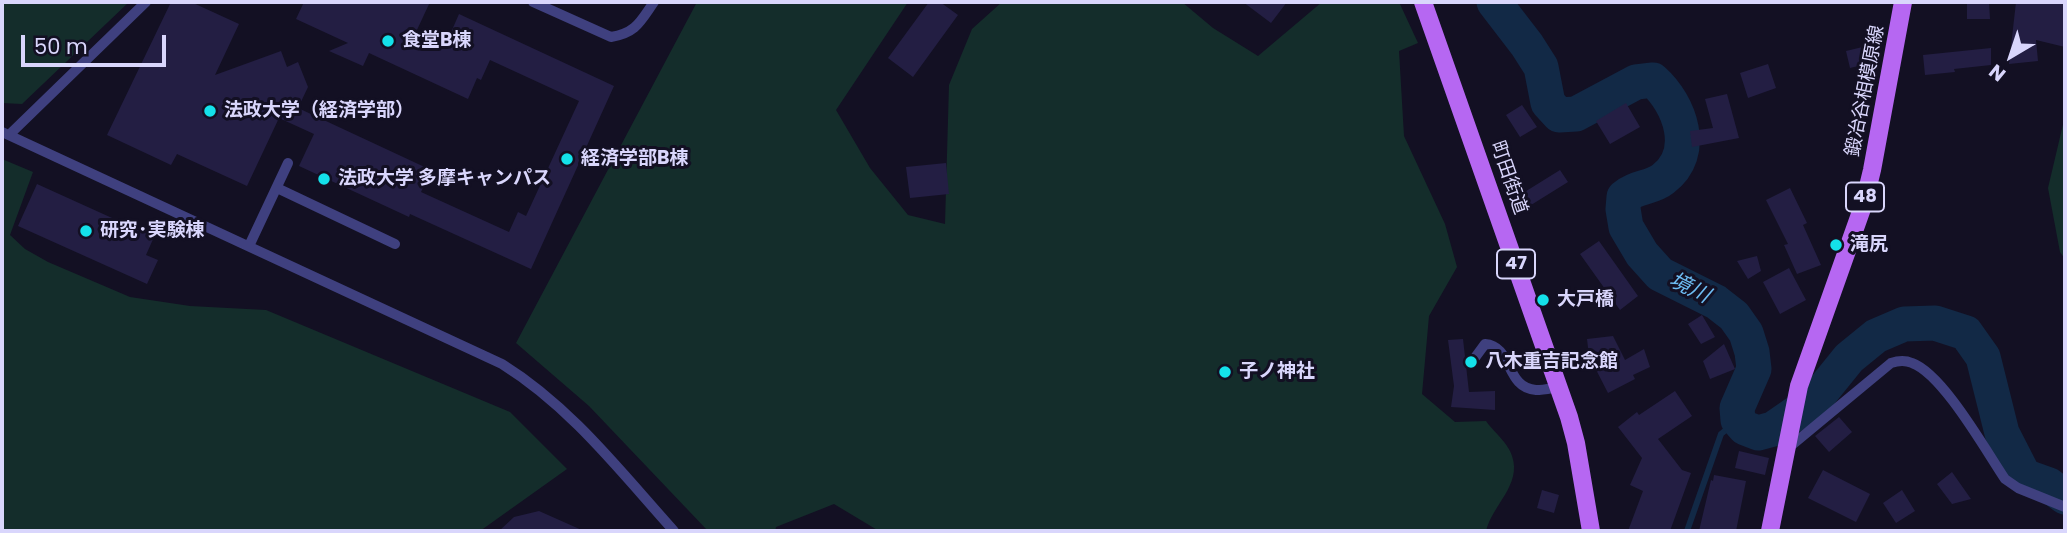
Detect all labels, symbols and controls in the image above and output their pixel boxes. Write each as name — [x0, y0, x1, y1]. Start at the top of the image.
scale bar — [24, 21, 170, 65]
north arrow — [1976, 21, 2046, 91]
street label: 鍛冶谷相模原線 — [1842, 24, 1890, 158]
place label: 食堂B棟 — [402, 30, 472, 52]
text: 50 m — [34, 32, 88, 61]
marker: 食堂B棟 — [380, 33, 396, 49]
text: N — [1983, 58, 2012, 88]
place label: 法政大学（経済学部） — [224, 100, 414, 122]
marker: 法政大学（経済学部） — [202, 103, 218, 119]
street label: 町田街道 — [1485, 138, 1531, 218]
place label: 経済学部B棟 — [581, 148, 689, 170]
marker: 経済学部B棟 — [559, 151, 575, 167]
place label: 法政大学 多摩キャンパス — [338, 168, 551, 190]
marker: 法政大学 多摩キャンパス — [316, 171, 332, 187]
road number: 48 — [1846, 182, 1884, 212]
place label: 研究･実験棟 — [100, 220, 204, 242]
marker: 研究･実験棟 — [78, 223, 94, 239]
place label: 滝尻 — [1850, 234, 1888, 256]
marker: 滝尻 — [1828, 237, 1844, 253]
road number: 47 — [1497, 250, 1535, 278]
water label: 境川 — [1665, 268, 1713, 310]
place label: 大戸橋 — [1557, 289, 1614, 311]
marker: 大戸橋 — [1535, 292, 1551, 308]
place label: 八木重吉記念館 — [1485, 351, 1618, 373]
marker: 八木重吉記念館 — [1463, 354, 1479, 370]
place label: 子ノ神社 — [1239, 361, 1315, 383]
marker: 子ノ神社 — [1217, 364, 1233, 380]

